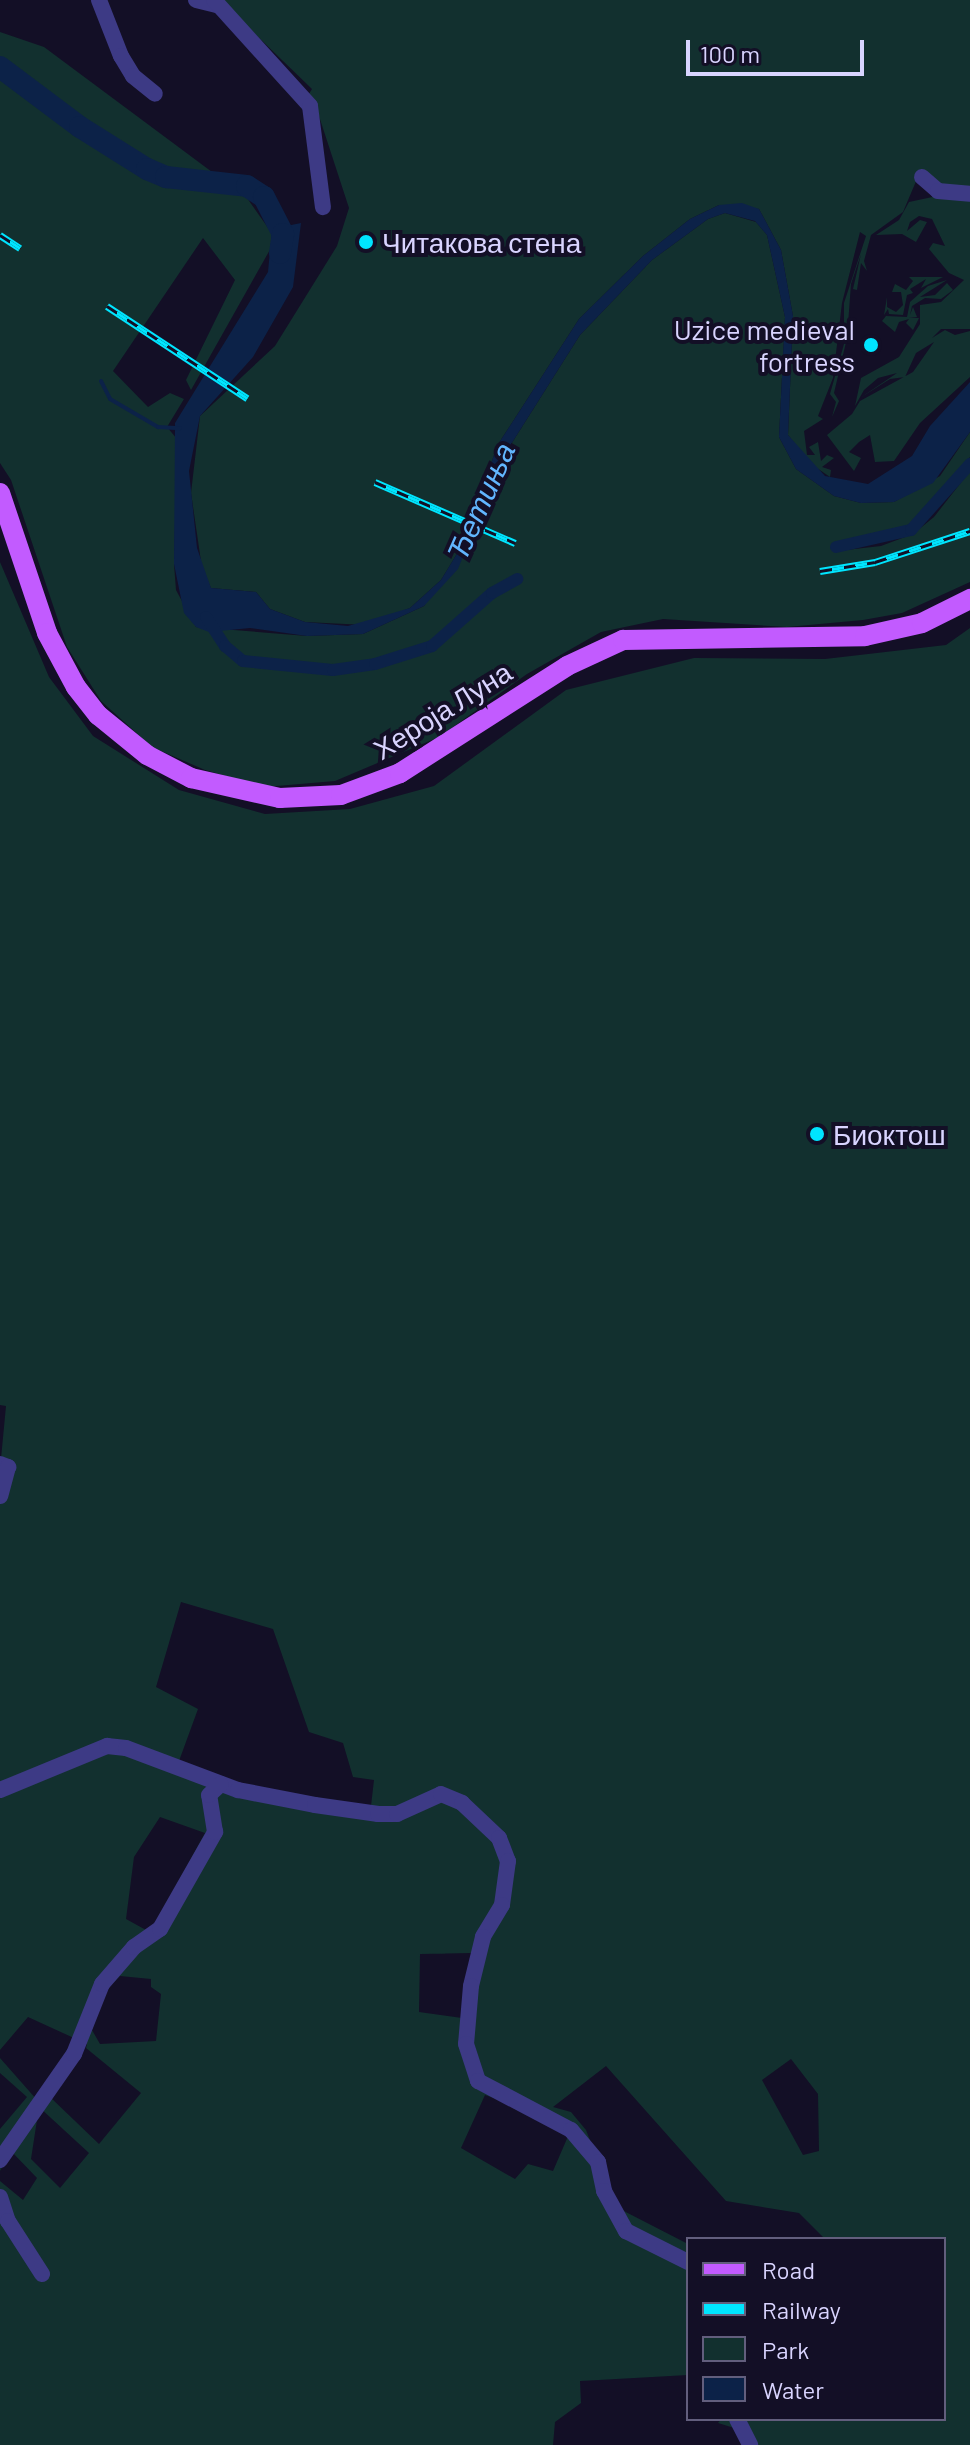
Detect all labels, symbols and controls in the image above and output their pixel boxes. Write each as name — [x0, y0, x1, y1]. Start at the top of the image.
scale bar — [690, 24, 868, 74]
text: 100 m — [700, 39, 760, 68]
place label: Читакова стена — [382, 225, 581, 259]
marker: Читакова стена — [357, 233, 375, 251]
place label: Uzice medieval fortress — [674, 312, 855, 378]
marker: Uzice medieval fortress — [862, 336, 880, 354]
water label: Ђетиња — [438, 437, 522, 565]
street label: Хероја Луна — [367, 654, 517, 766]
place label: Биоктош — [833, 1117, 946, 1151]
marker: Биоктош — [808, 1125, 826, 1143]
legend — [686, 2237, 946, 2421]
text: Road — [762, 2255, 815, 2284]
text: Railway — [762, 2295, 841, 2324]
text: Park — [762, 2335, 809, 2364]
text: Water — [762, 2375, 824, 2404]

